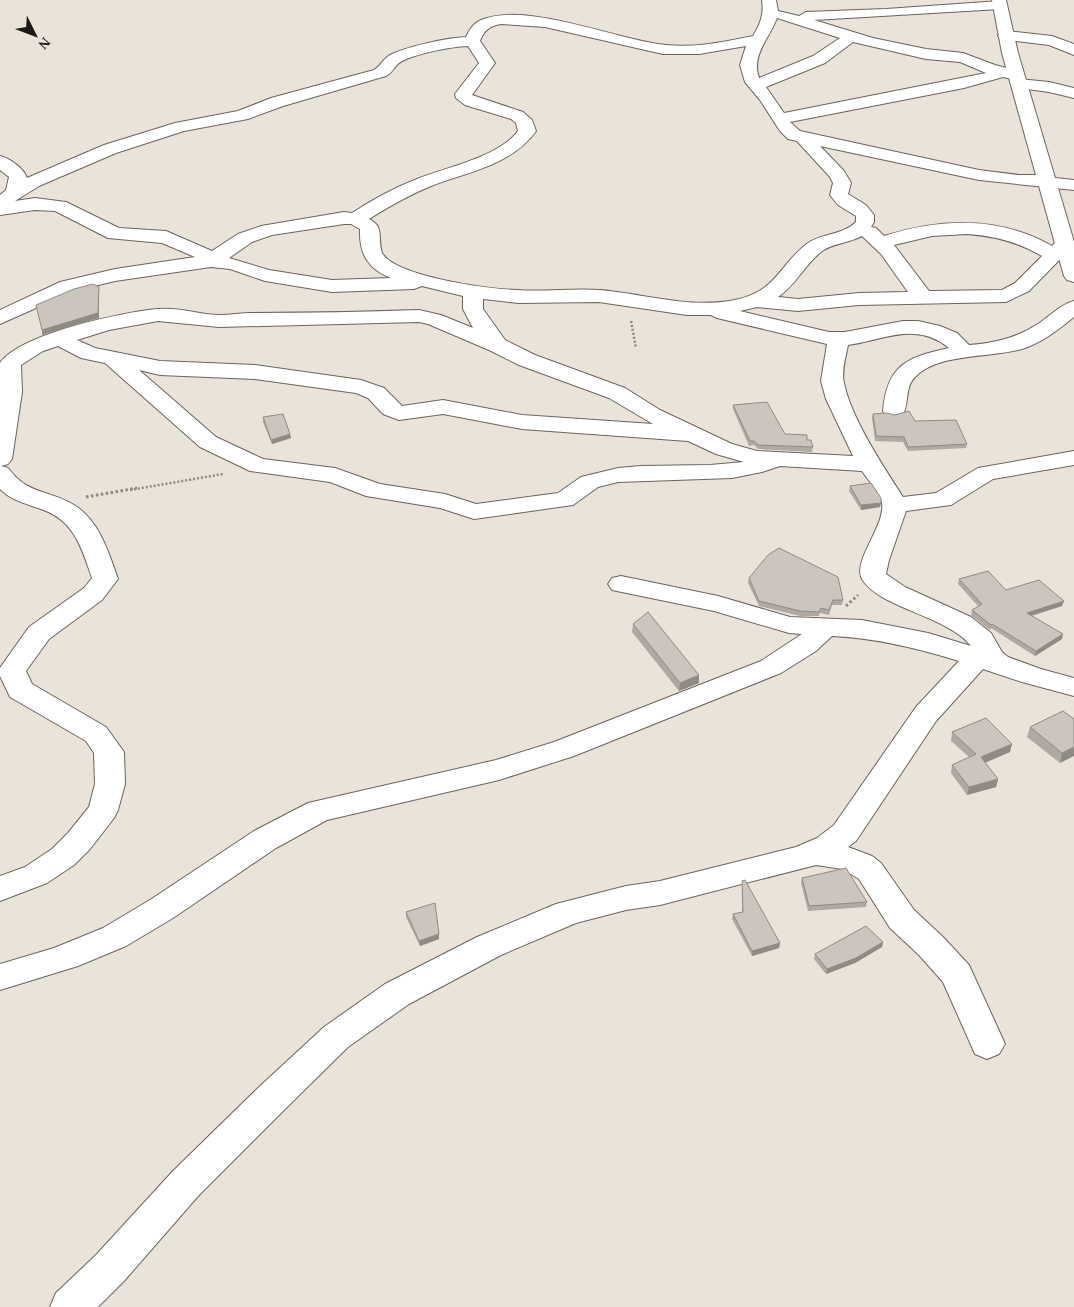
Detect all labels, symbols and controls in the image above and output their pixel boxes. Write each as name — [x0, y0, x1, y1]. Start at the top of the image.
north arrow — [10, 10, 60, 60]
text: N — [35, 35, 53, 52]

